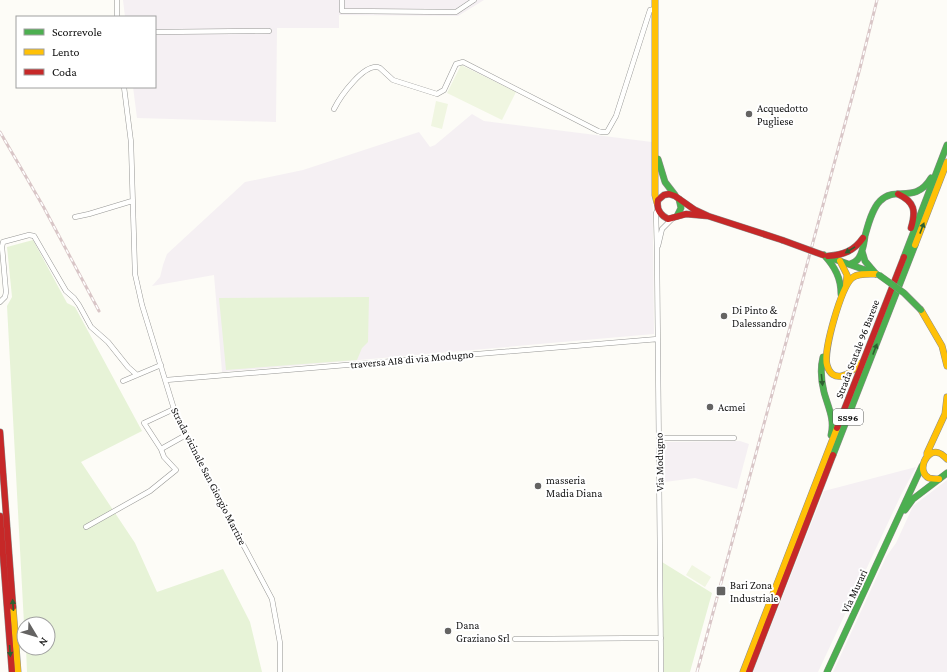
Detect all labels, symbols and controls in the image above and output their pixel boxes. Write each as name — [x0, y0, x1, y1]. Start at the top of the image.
legend — [16, 16, 156, 88]
text: Scorrevole — [52, 25, 102, 39]
text: Lento — [52, 45, 80, 59]
text: Coda — [52, 65, 77, 79]
place label: Acquedotto Pugliese — [757, 102, 809, 128]
marker: Acquedotto Pugliese — [744, 109, 754, 119]
one-way arrow — [920, 221, 926, 233]
one-way arrow — [844, 247, 856, 254]
street label: Strada Statale 96 Barese — [833, 298, 881, 400]
place label: Di Pinto & Dalessandro — [732, 304, 787, 329]
marker: Di Pinto & Dalessandro — [719, 311, 729, 321]
one-way arrow — [872, 342, 878, 354]
street label: traversa AI8 di via Modugno — [350, 348, 475, 371]
one-way arrow — [819, 374, 825, 386]
place label: Acmei — [718, 401, 745, 413]
marker: Acmei — [705, 402, 715, 412]
street label: Strada vicinale San Giorgio Martire — [168, 405, 249, 547]
road number: SS96 — [833, 409, 863, 425]
street label: Via Modugno — [652, 432, 667, 492]
place label: masseria Madia Diana — [546, 474, 602, 499]
marker: masseria Madia Diana — [533, 481, 543, 491]
street label: Via Murari — [839, 567, 869, 615]
place label: Bari Zona Industriale — [730, 579, 779, 604]
marker: Bari Zona Industriale — [715, 585, 727, 597]
one-way arrow — [10, 599, 17, 611]
north arrow — [16, 616, 56, 656]
place label: Dana Graziano Srl — [456, 619, 510, 644]
marker: Dana Graziano Srl — [443, 626, 453, 636]
text: N — [37, 636, 51, 649]
one-way arrow — [7, 645, 14, 657]

